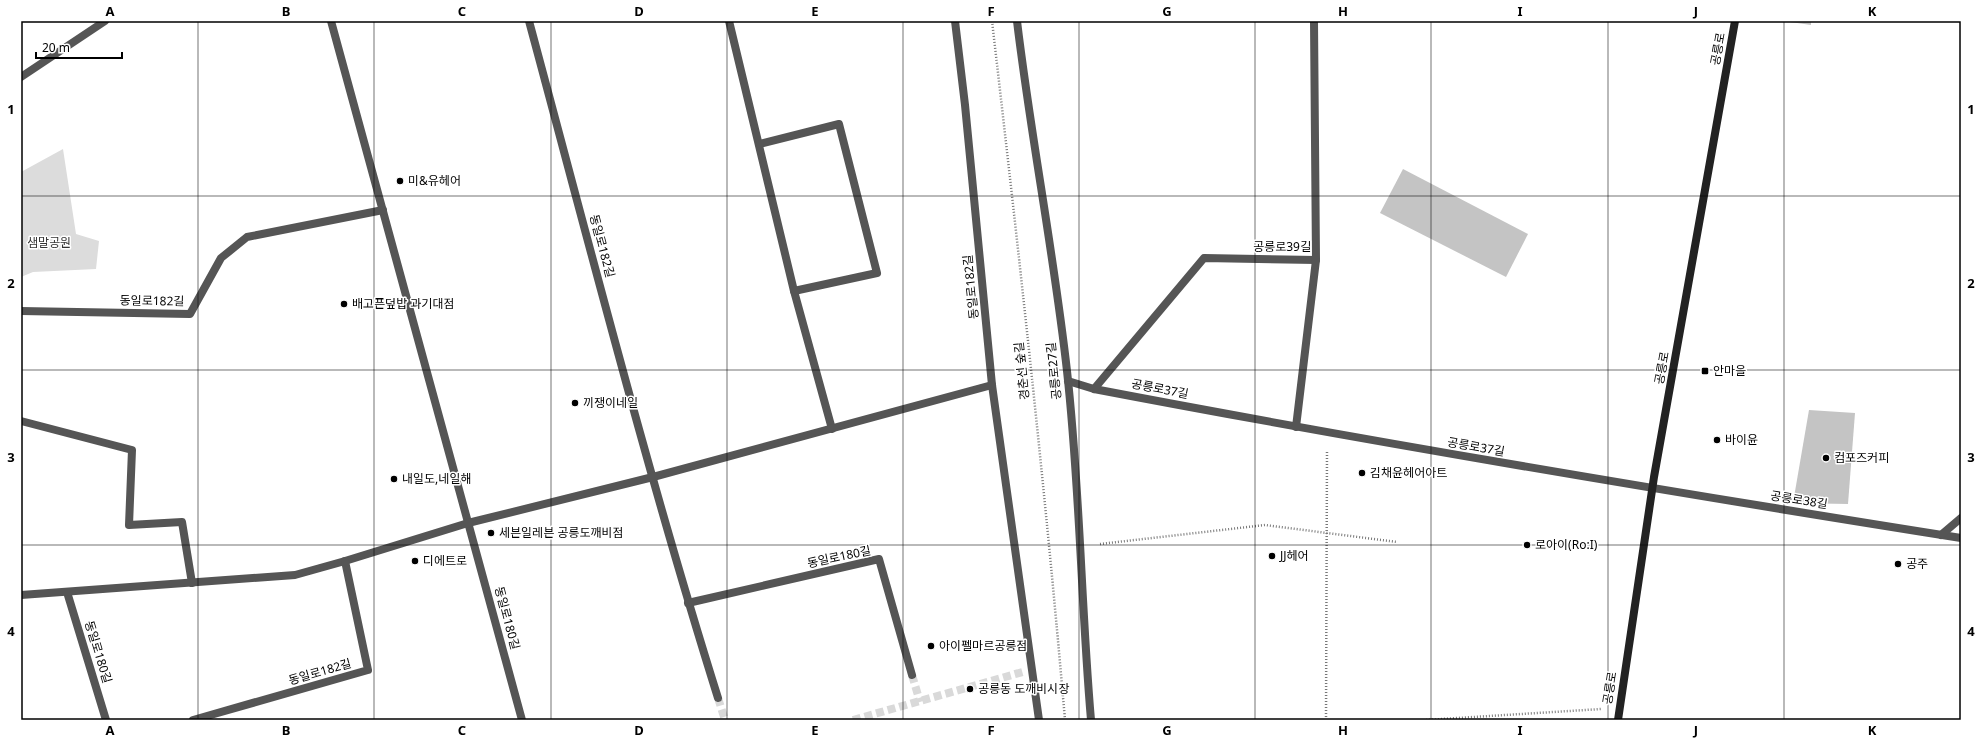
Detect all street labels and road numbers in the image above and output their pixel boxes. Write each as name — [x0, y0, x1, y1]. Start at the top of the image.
street label: 공릉로 — [1706, 31, 1729, 67]
street label: 동일로182길 — [586, 212, 619, 279]
street label: 공릉로39길 — [1253, 238, 1311, 255]
street label: 동일로182길 — [959, 254, 982, 320]
street label: 동일로182길 — [119, 291, 185, 310]
street label: 경춘선 숲길 — [1010, 341, 1033, 401]
street label: 공릉로27길 — [1042, 341, 1065, 401]
street label: 공릉로 — [1650, 350, 1673, 386]
street label: 공릉로37길 — [1130, 375, 1190, 402]
street label: 공릉로37길 — [1446, 433, 1506, 460]
street label: 공릉로38길 — [1769, 487, 1829, 512]
street label: 동일로180길 — [805, 541, 872, 572]
street label: 동일로180길 — [491, 584, 524, 651]
street label: 동일로180길 — [81, 618, 116, 685]
street label: 동일로182길 — [286, 654, 353, 689]
street label: 공릉로 — [1599, 670, 1620, 706]

